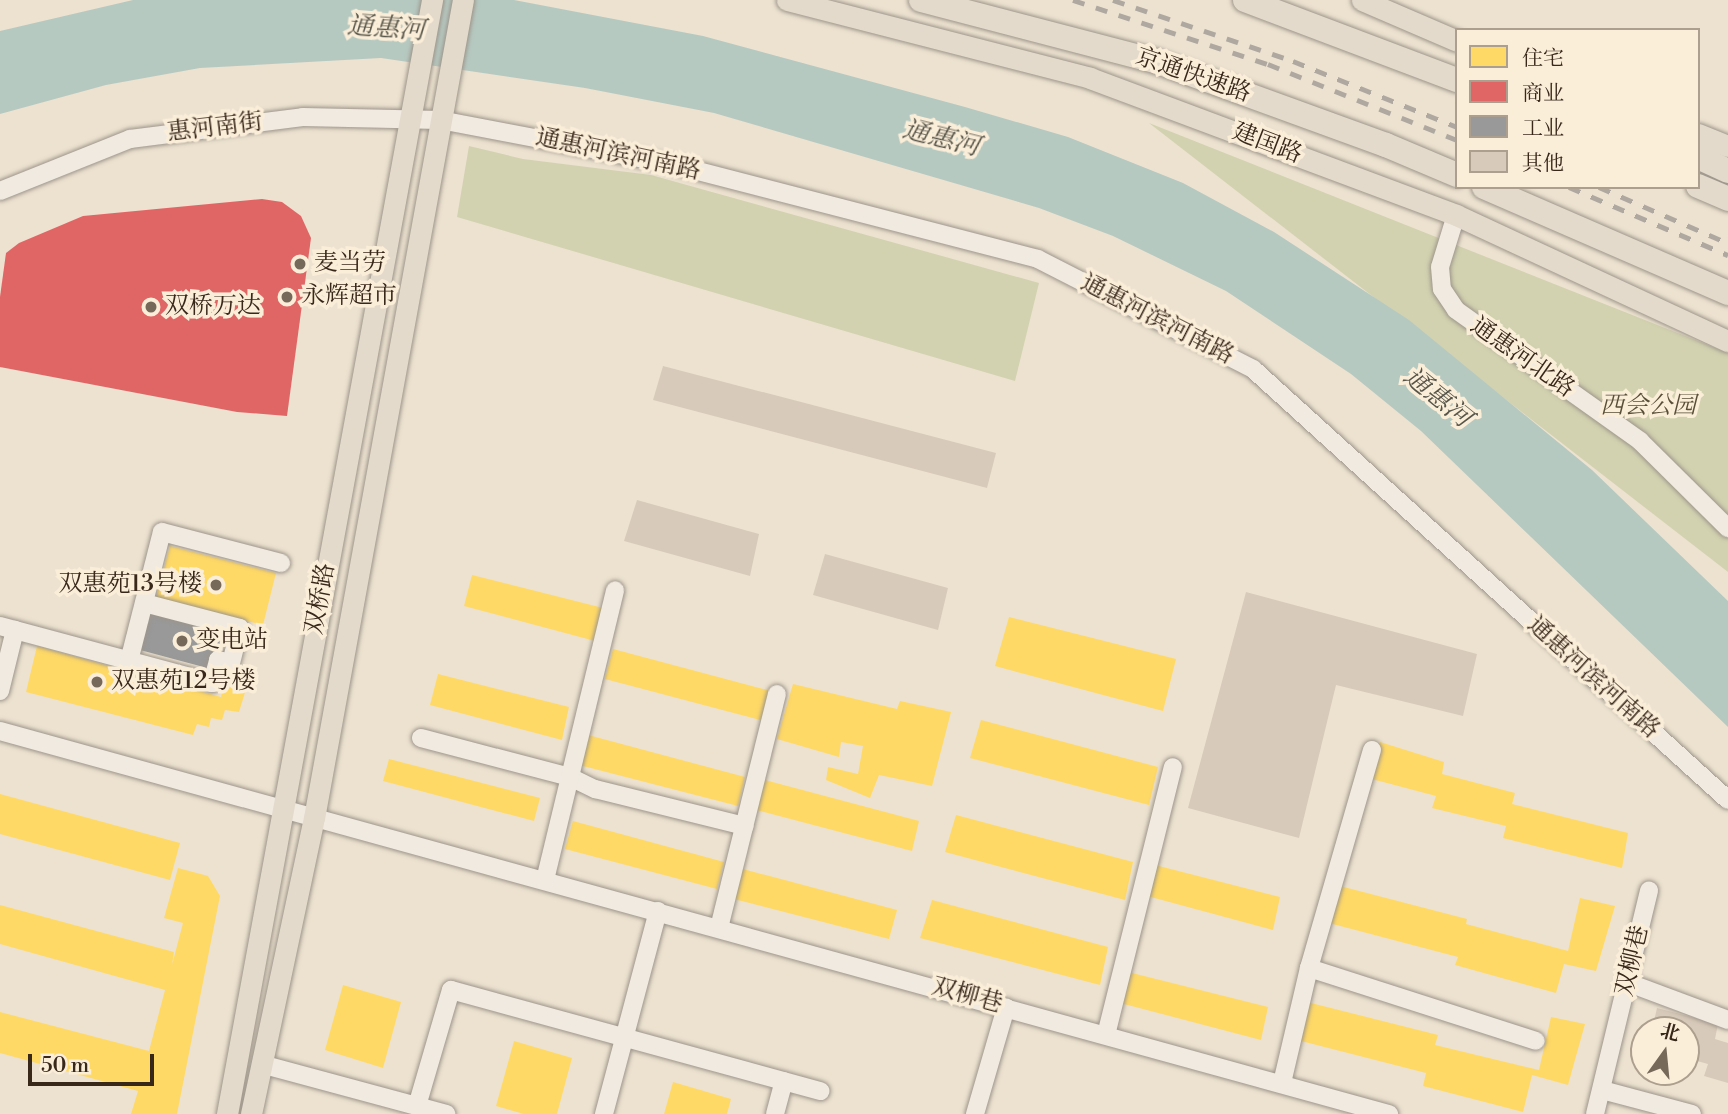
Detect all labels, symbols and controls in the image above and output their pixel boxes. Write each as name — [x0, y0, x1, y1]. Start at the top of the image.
water label: 通惠河 — [346, 11, 426, 47]
legend — [1455, 28, 1700, 189]
street label: 京通快速路 — [1132, 43, 1254, 109]
text: 住宅 — [1522, 46, 1564, 72]
text: 商业 — [1522, 81, 1564, 107]
street label: 惠河南街 — [166, 108, 264, 148]
water label: 通惠河 — [899, 114, 983, 164]
text: 工业 — [1522, 116, 1564, 142]
street label: 建国路 — [1228, 118, 1306, 170]
street label: 通惠河滨河南路 — [533, 123, 703, 187]
text: 其他 — [1522, 151, 1564, 177]
place label: 麦当劳 — [314, 250, 386, 278]
marker: 麦当劳 — [292, 256, 308, 272]
street label: 通惠河滨河南路 — [1076, 269, 1238, 371]
place label: 永辉超市 — [301, 283, 397, 311]
marker: 永辉超市 — [279, 289, 295, 305]
place label: 双桥万达 — [165, 293, 261, 321]
marker: 双桥万达 — [143, 299, 159, 315]
street label: 通惠河北路 — [1465, 312, 1579, 404]
water label: 通惠河 — [1397, 361, 1477, 435]
park label: 西会公园 — [1600, 393, 1696, 421]
street label: 双桥路 — [301, 561, 341, 637]
place label: 双惠苑13号楼 — [58, 571, 202, 599]
marker: 双惠苑13号楼 — [208, 577, 224, 593]
street label: 通惠河滨河南路 — [1521, 611, 1665, 745]
place label: 变电站 — [196, 627, 268, 655]
marker: 变电站 — [174, 633, 190, 649]
place label: 双惠苑12号楼 — [111, 668, 256, 696]
marker: 双惠苑12号楼 — [89, 674, 105, 690]
street label: 双柳巷 — [1611, 923, 1655, 999]
street label: 双柳巷 — [928, 973, 1006, 1019]
north arrow — [1630, 1016, 1700, 1086]
text: 北 — [1658, 1019, 1682, 1047]
scale bar — [32, 1040, 158, 1084]
text: 50 m — [41, 1053, 89, 1079]

